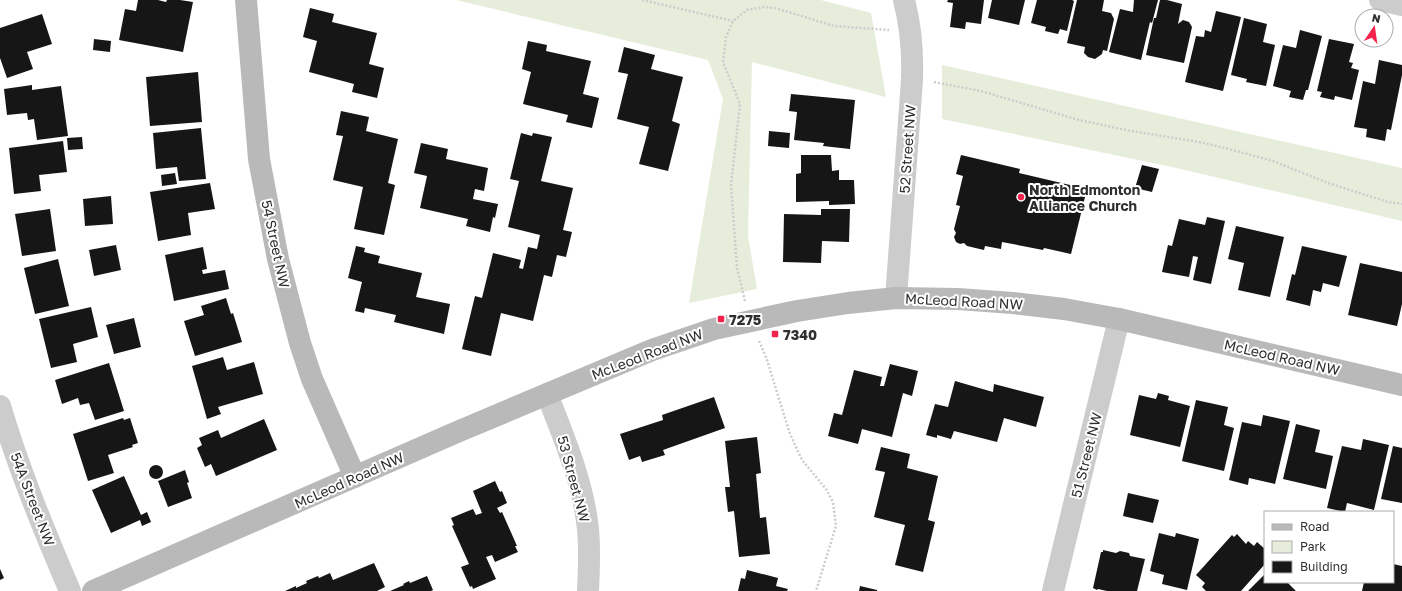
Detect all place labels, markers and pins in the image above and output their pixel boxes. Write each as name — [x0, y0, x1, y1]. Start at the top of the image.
place label: North Edmonton Alliance Church — [1029, 181, 1140, 214]
marker: North Edmonton Alliance Church — [1016, 192, 1026, 202]
place label: 7275 — [729, 311, 762, 328]
marker: 7275 — [716, 314, 726, 324]
place label: 7340 — [783, 326, 817, 343]
marker: 7340 — [770, 329, 780, 339]

